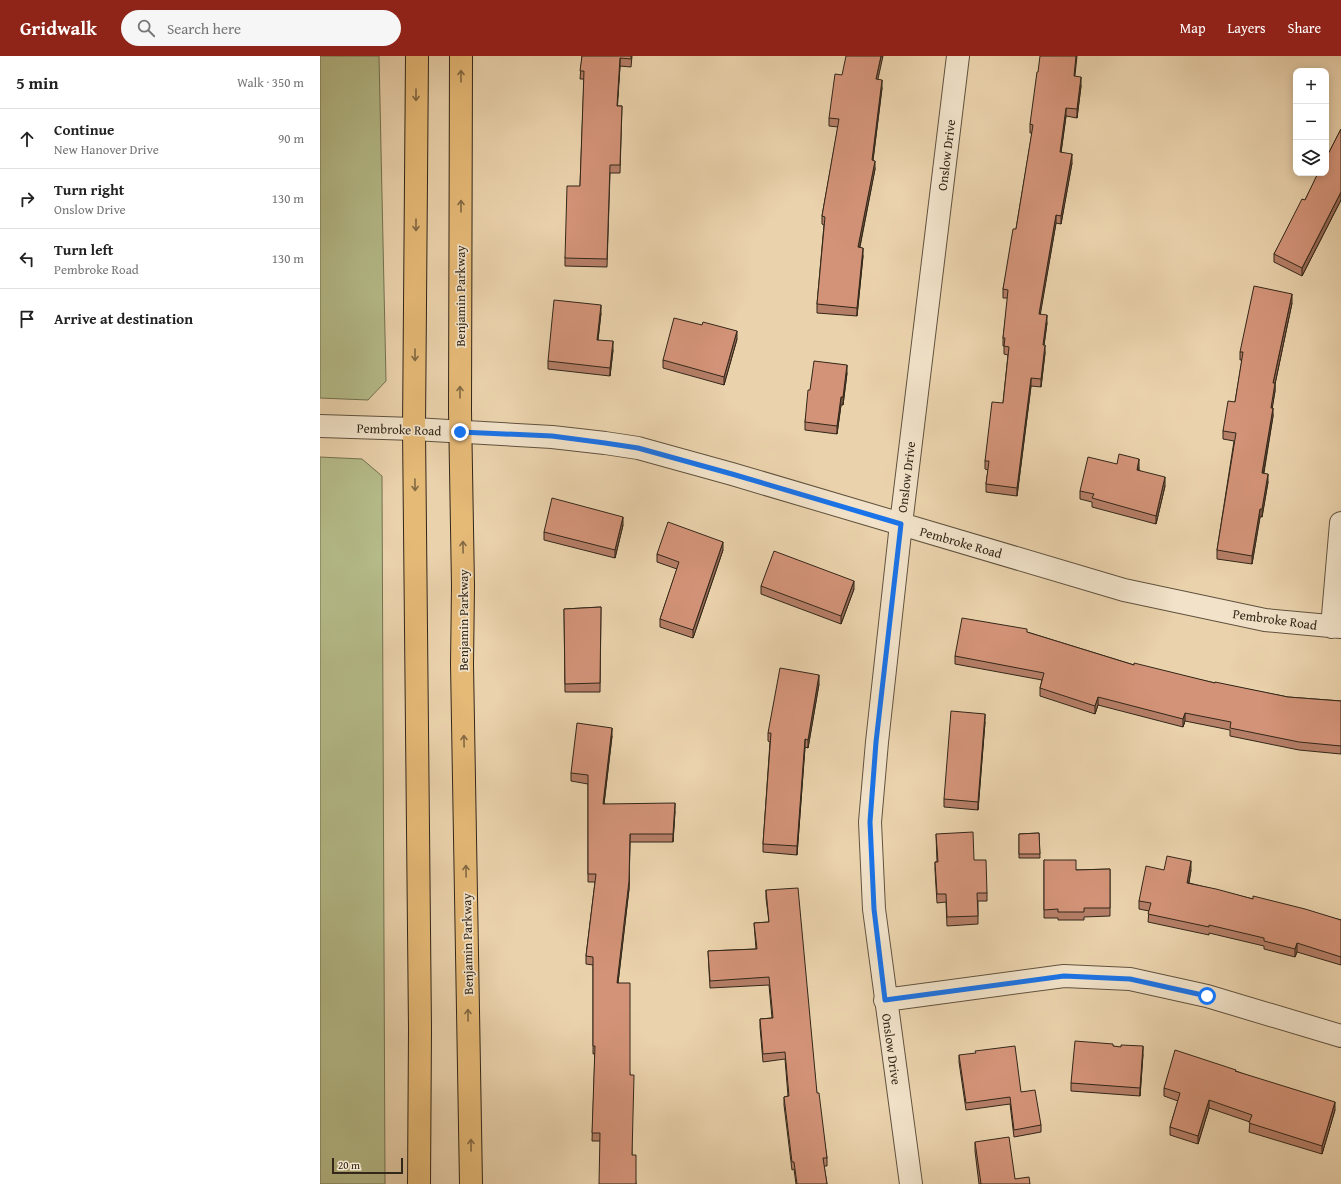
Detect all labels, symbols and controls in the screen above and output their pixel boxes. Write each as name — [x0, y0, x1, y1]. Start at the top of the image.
search box — [121, 10, 401, 46]
text: Gridwalk — [20, 14, 97, 42]
icon: search — [135, 17, 157, 39]
text: Search here — [167, 18, 241, 39]
text: Map — [1180, 18, 1206, 38]
text: Layers — [1228, 18, 1266, 38]
text: Share — [1288, 18, 1321, 38]
map controls — [1293, 68, 1329, 176]
button: + — [1293, 68, 1329, 104]
text: 5 min — [16, 70, 58, 95]
one-way arrow — [457, 70, 465, 83]
text: Walk · 350 m — [237, 73, 304, 92]
one-way arrow — [413, 88, 420, 101]
button: − — [1293, 104, 1329, 140]
street label: Onslow Drive — [933, 118, 960, 192]
text: Continue — [54, 119, 115, 140]
icon: ahead — [16, 128, 38, 150]
text: 90 m — [278, 129, 304, 148]
text: New Hanover Drive — [54, 140, 159, 159]
button: layers — [1293, 140, 1329, 176]
text: Turn right — [54, 179, 125, 200]
icon: right — [16, 188, 38, 210]
text: 130 m — [272, 189, 304, 208]
text: Onslow Drive — [54, 200, 126, 219]
one-way arrow — [457, 200, 465, 213]
one-way arrow — [412, 218, 420, 231]
text: Turn left — [54, 239, 113, 260]
street label: Benjamin Parkway — [451, 245, 470, 347]
icon: left — [16, 248, 38, 270]
text: 130 m — [272, 249, 304, 268]
text: Pembroke Road — [54, 260, 139, 279]
icon: arrive — [16, 308, 38, 330]
text: Arrive at destination — [54, 308, 193, 329]
one-way arrow — [411, 348, 419, 361]
one-way arrow — [456, 386, 464, 399]
street label: Pembroke Road — [356, 419, 442, 440]
route end — [451, 423, 469, 441]
street label: Onslow Drive — [893, 440, 920, 514]
one-way arrow — [411, 478, 419, 491]
street label: Pembroke Road — [918, 522, 1004, 563]
one-way arrow — [459, 541, 467, 554]
street label: Benjamin Parkway — [454, 569, 473, 671]
street label: Pembroke Road — [1232, 604, 1318, 635]
one-way arrow — [460, 735, 468, 748]
one-way arrow — [462, 865, 470, 878]
street label: Benjamin Parkway — [457, 893, 478, 995]
route start — [1198, 987, 1216, 1005]
one-way arrow — [465, 1009, 472, 1022]
street label: Onslow Drive — [877, 1012, 906, 1086]
one-way arrow — [467, 1139, 475, 1152]
scale bar — [332, 1156, 403, 1175]
text: 20 m — [338, 1157, 360, 1173]

